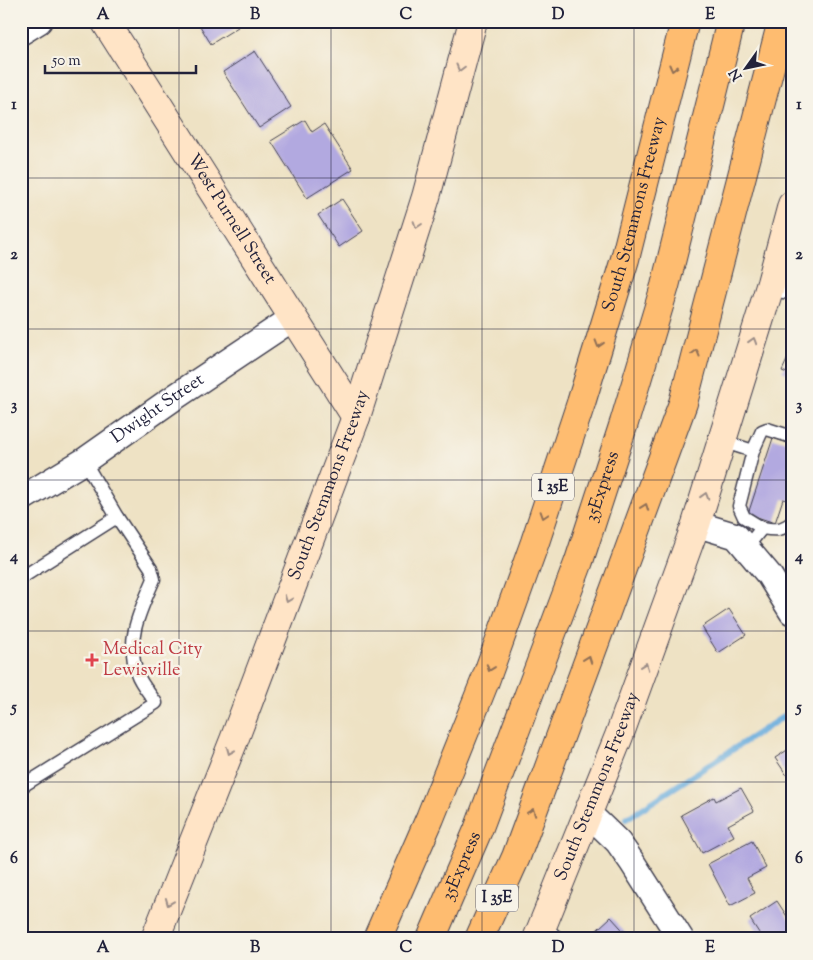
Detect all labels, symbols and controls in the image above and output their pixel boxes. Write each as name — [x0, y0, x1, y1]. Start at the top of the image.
text: A — [97, 4, 110, 27]
text: B — [250, 4, 260, 27]
text: C — [400, 4, 413, 27]
text: D — [552, 4, 565, 27]
text: E — [705, 4, 715, 27]
scale bar — [45, 42, 196, 74]
north arrow — [720, 42, 770, 92]
text: 50 m — [51, 51, 81, 72]
one-way arrow — [455, 64, 466, 73]
one-way arrow — [668, 64, 679, 73]
text: N — [725, 64, 748, 84]
text: 1 — [11, 94, 17, 117]
text: 1 — [796, 94, 802, 117]
street label: South Stemmons Freeway — [596, 114, 673, 315]
street label: West Purnell Street — [180, 149, 282, 290]
one-way arrow — [412, 220, 422, 229]
text: 2 — [10, 244, 18, 267]
text: 2 — [795, 244, 803, 267]
one-way arrow — [747, 337, 757, 345]
one-way arrow — [595, 339, 605, 347]
one-way arrow — [690, 348, 701, 357]
street label: Dwight Street — [106, 368, 210, 451]
street label: South Stemmons Freeway — [282, 387, 377, 584]
text: 3 — [11, 395, 18, 418]
text: 3 — [796, 395, 803, 418]
street label: 35Express — [579, 448, 627, 526]
road number: I 35E — [532, 474, 574, 501]
one-way arrow — [699, 492, 709, 501]
one-way arrow — [639, 503, 649, 511]
one-way arrow — [540, 510, 550, 519]
text: 4 — [9, 546, 18, 569]
text: 4 — [794, 546, 803, 569]
one-way arrow — [284, 594, 294, 603]
place label: Medical City Lewisville — [103, 637, 203, 684]
marker: Medical City Lewisville — [85, 653, 99, 667]
one-way arrow — [582, 655, 593, 664]
one-way arrow — [639, 662, 649, 670]
one-way arrow — [486, 663, 496, 672]
street label: South Stemmons Freeway — [549, 689, 647, 885]
text: 5 — [9, 697, 17, 720]
text: 5 — [794, 697, 802, 720]
one-way arrow — [226, 746, 236, 755]
one-way arrow — [526, 808, 536, 817]
street label: 35Express — [436, 828, 489, 905]
text: 6 — [10, 848, 18, 871]
text: 6 — [795, 848, 803, 871]
road number: I 35E — [476, 884, 518, 911]
one-way arrow — [165, 897, 175, 905]
text: A — [97, 937, 110, 960]
text: B — [250, 937, 260, 960]
text: C — [400, 937, 413, 960]
text: D — [552, 937, 565, 960]
text: E — [705, 937, 715, 960]

